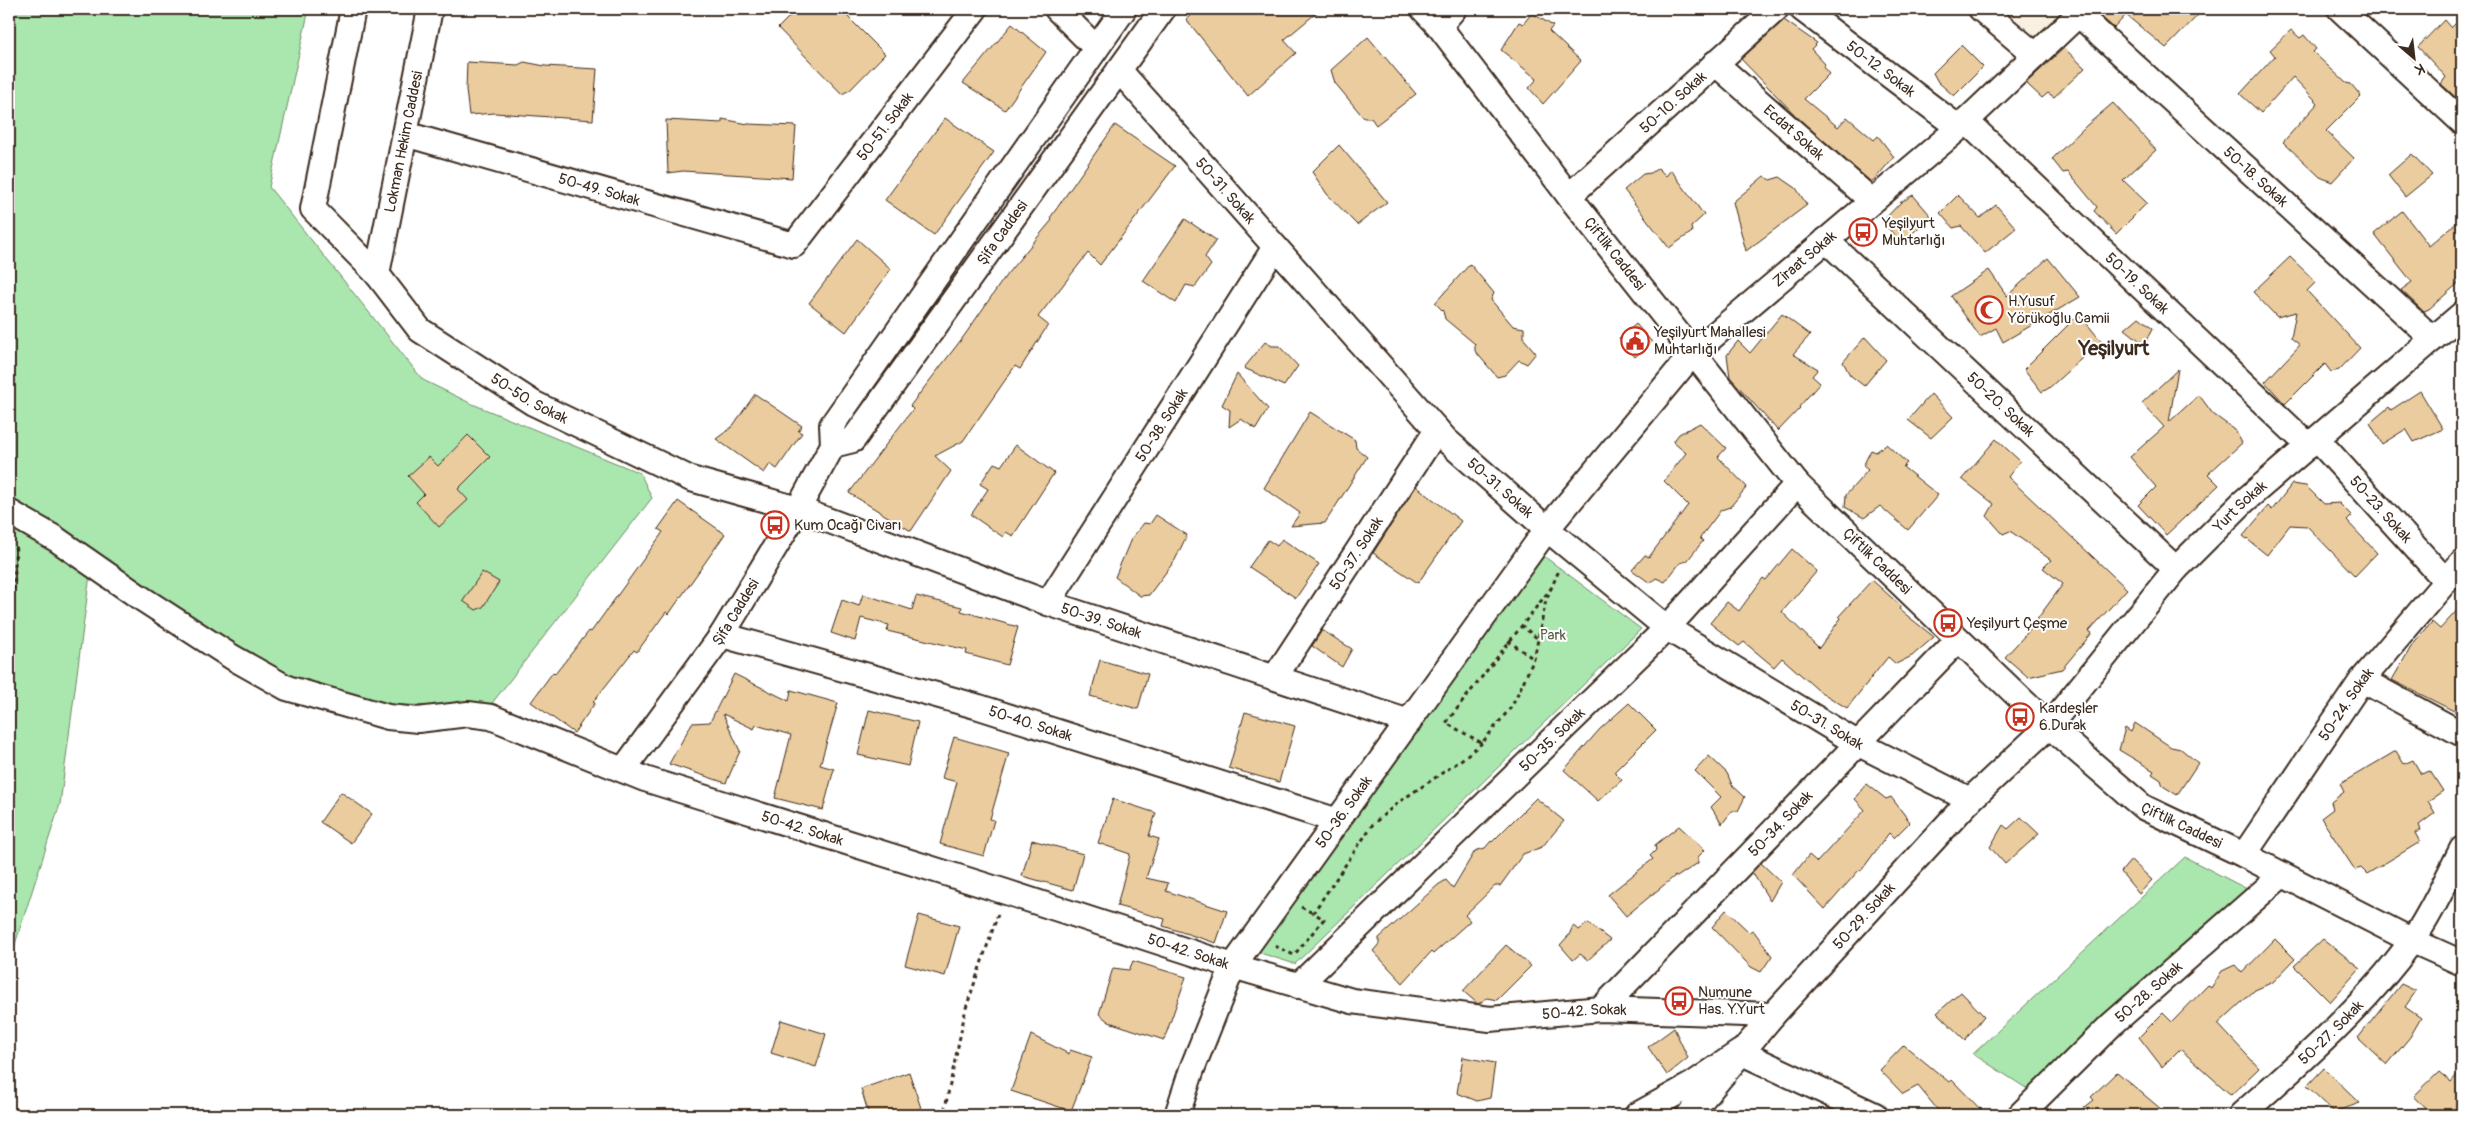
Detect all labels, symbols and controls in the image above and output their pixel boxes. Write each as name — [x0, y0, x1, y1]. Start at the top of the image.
north arrow — [2388, 32, 2438, 82]
street label: 50-12. Sokak — [1843, 36, 1920, 102]
text: K — [2412, 60, 2428, 79]
street label: 50-10. Sokak — [1635, 67, 1711, 137]
street label: Lokman Hekim Caddesi — [380, 69, 427, 214]
street label: 50-51. Sokak — [853, 88, 918, 165]
street label: Ecdat Sokak — [1759, 100, 1829, 165]
street label: 50-18. Sokak — [2219, 142, 2293, 212]
street label: 50-31. Sokak — [1191, 154, 1260, 228]
street label: 50-49. Sokak — [556, 169, 643, 210]
street label: Şifa Caddesi — [972, 196, 1032, 269]
street label: Çiftlik Caddesi — [1580, 213, 1650, 294]
place label: Yeşilyurt Muhtarlığı — [1881, 214, 1945, 250]
bus stop icon: Yeşilyurt Muhtarlığı — [1848, 217, 1878, 247]
street label: Ziraat Sokak — [1769, 226, 1841, 291]
street label: 50-19. Sokak — [2101, 248, 2174, 319]
place label: H.Yusuf Yörükoğlu Camii — [2007, 292, 2110, 328]
mosque icon: H.Yusuf Yörükoğlu Camii — [1974, 295, 2004, 325]
place label: Yeşilyurt Mahallesi Muhtarlığı — [1653, 323, 1766, 359]
public building icon: Yeşilyurt Mahallesi Muhtarlığı — [1620, 326, 1650, 356]
district label: Yeşilyurt — [2078, 336, 2150, 361]
street label: 50-20. Sokak — [1963, 368, 2039, 441]
street label: 50-50. Sokak — [487, 369, 572, 428]
street label: 50-38. Sokak — [1131, 384, 1192, 465]
street label: 50-31. Sokak — [1463, 454, 1538, 522]
street label: 50-23. Sokak — [2346, 472, 2417, 547]
street label: Yurt Sokak — [2208, 476, 2271, 537]
bus stop icon: Kum Ocağı Civarı — [760, 510, 790, 540]
street label: 50-37. Sokak — [1325, 512, 1388, 594]
place label: Kum Ocağı Civarı — [794, 516, 901, 535]
street label: Çiftlik Caddesi — [1839, 524, 1916, 599]
street label: Şifa Caddesi — [708, 575, 763, 650]
street label: 50-39. Sokak — [1059, 598, 1145, 643]
bus stop icon: Yeşilyurt Çeşme — [1933, 608, 1963, 638]
place label: Yeşilyurt Çeşme — [1966, 614, 2068, 633]
park label: Park — [1540, 626, 1567, 645]
street label: 50-24. Sokak — [2314, 663, 2378, 745]
street label: 50-31. Sokak — [1787, 696, 1867, 754]
place label: Kardeşler 6.Durak — [2039, 699, 2099, 735]
street label: 50-40. Sokak — [986, 701, 1075, 746]
bus stop icon: Kardeşler 6.Durak — [2005, 702, 2035, 732]
street label: 50-35. Sokak — [1515, 703, 1589, 776]
street label: 50-36. Sokak — [1311, 771, 1377, 852]
street label: 50-34. Sokak — [1744, 786, 1817, 861]
street label: Çiftlik Caddesi — [2138, 798, 2226, 853]
street label: 50-42. Sokak — [759, 807, 846, 850]
street label: 50-29. Sokak — [1828, 878, 1900, 953]
street label: 50-42. Sokak — [1145, 929, 1232, 974]
street label: 50-28. Sokak — [2111, 957, 2187, 1027]
place label: Numune Has. Y.Yurt — [1698, 983, 1766, 1019]
bus stop icon: Numune Has. Y.Yurt — [1664, 986, 1694, 1016]
street label: 50-27. Sokak — [2294, 996, 2368, 1069]
street label: 50-42. Sokak — [1541, 999, 1628, 1024]

